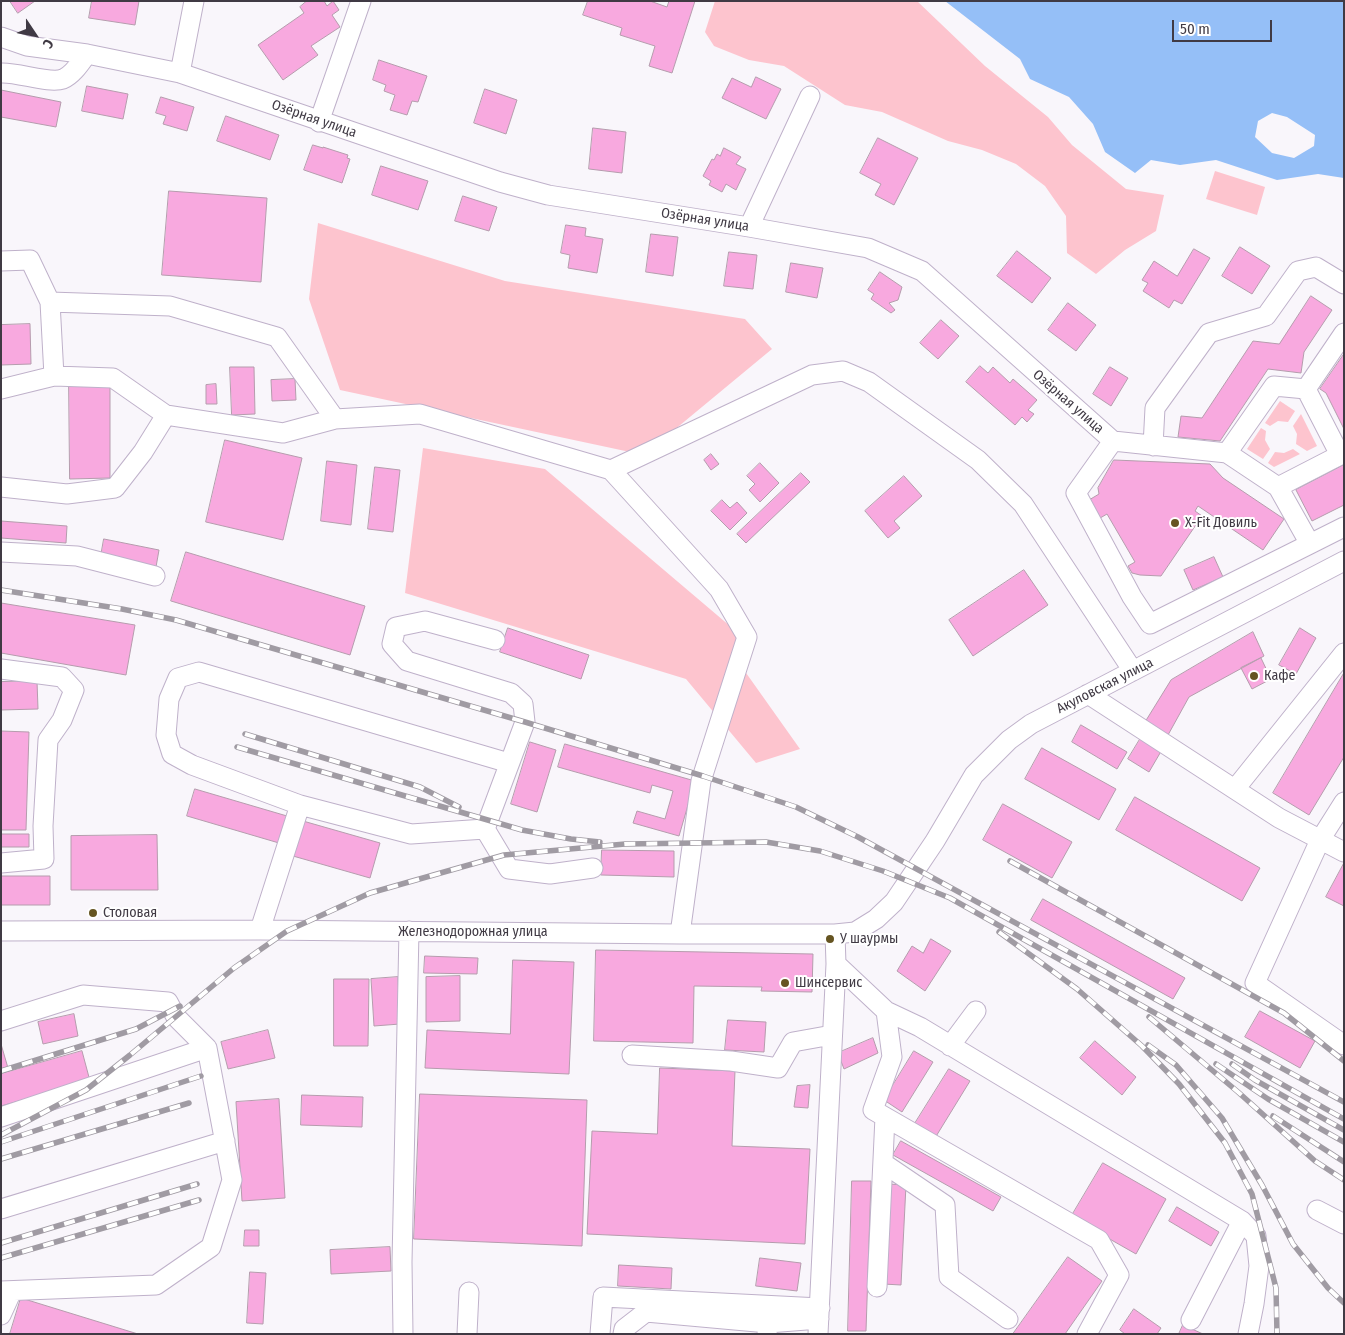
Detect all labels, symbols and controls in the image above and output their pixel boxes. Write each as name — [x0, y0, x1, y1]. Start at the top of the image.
north arrow — [10, 10, 60, 60]
scale bar — [1175, 10, 1275, 42]
text: 50 m — [1180, 20, 1210, 38]
text: С — [39, 36, 57, 51]
street label: Озёрная улица — [269, 97, 359, 141]
street label: Озёрная улица — [660, 205, 750, 235]
street label: Озёрная улица — [1029, 367, 1107, 437]
place label: X-Fit Довиль — [1185, 515, 1257, 531]
marker: X-Fit Довиль — [1169, 517, 1181, 529]
street label: Акуловская улица — [1054, 654, 1156, 718]
place label: Кафе — [1264, 668, 1295, 684]
marker: Кафе — [1248, 670, 1260, 682]
place label: Столовая — [103, 905, 157, 921]
marker: Столовая — [87, 907, 99, 919]
street label: Железнодорожная улица — [398, 924, 548, 940]
place label: У шаурмы — [840, 931, 898, 947]
marker: У шаурмы — [824, 933, 836, 945]
place label: Шинсервис — [795, 975, 862, 991]
marker: Шинсервис — [779, 977, 791, 989]

